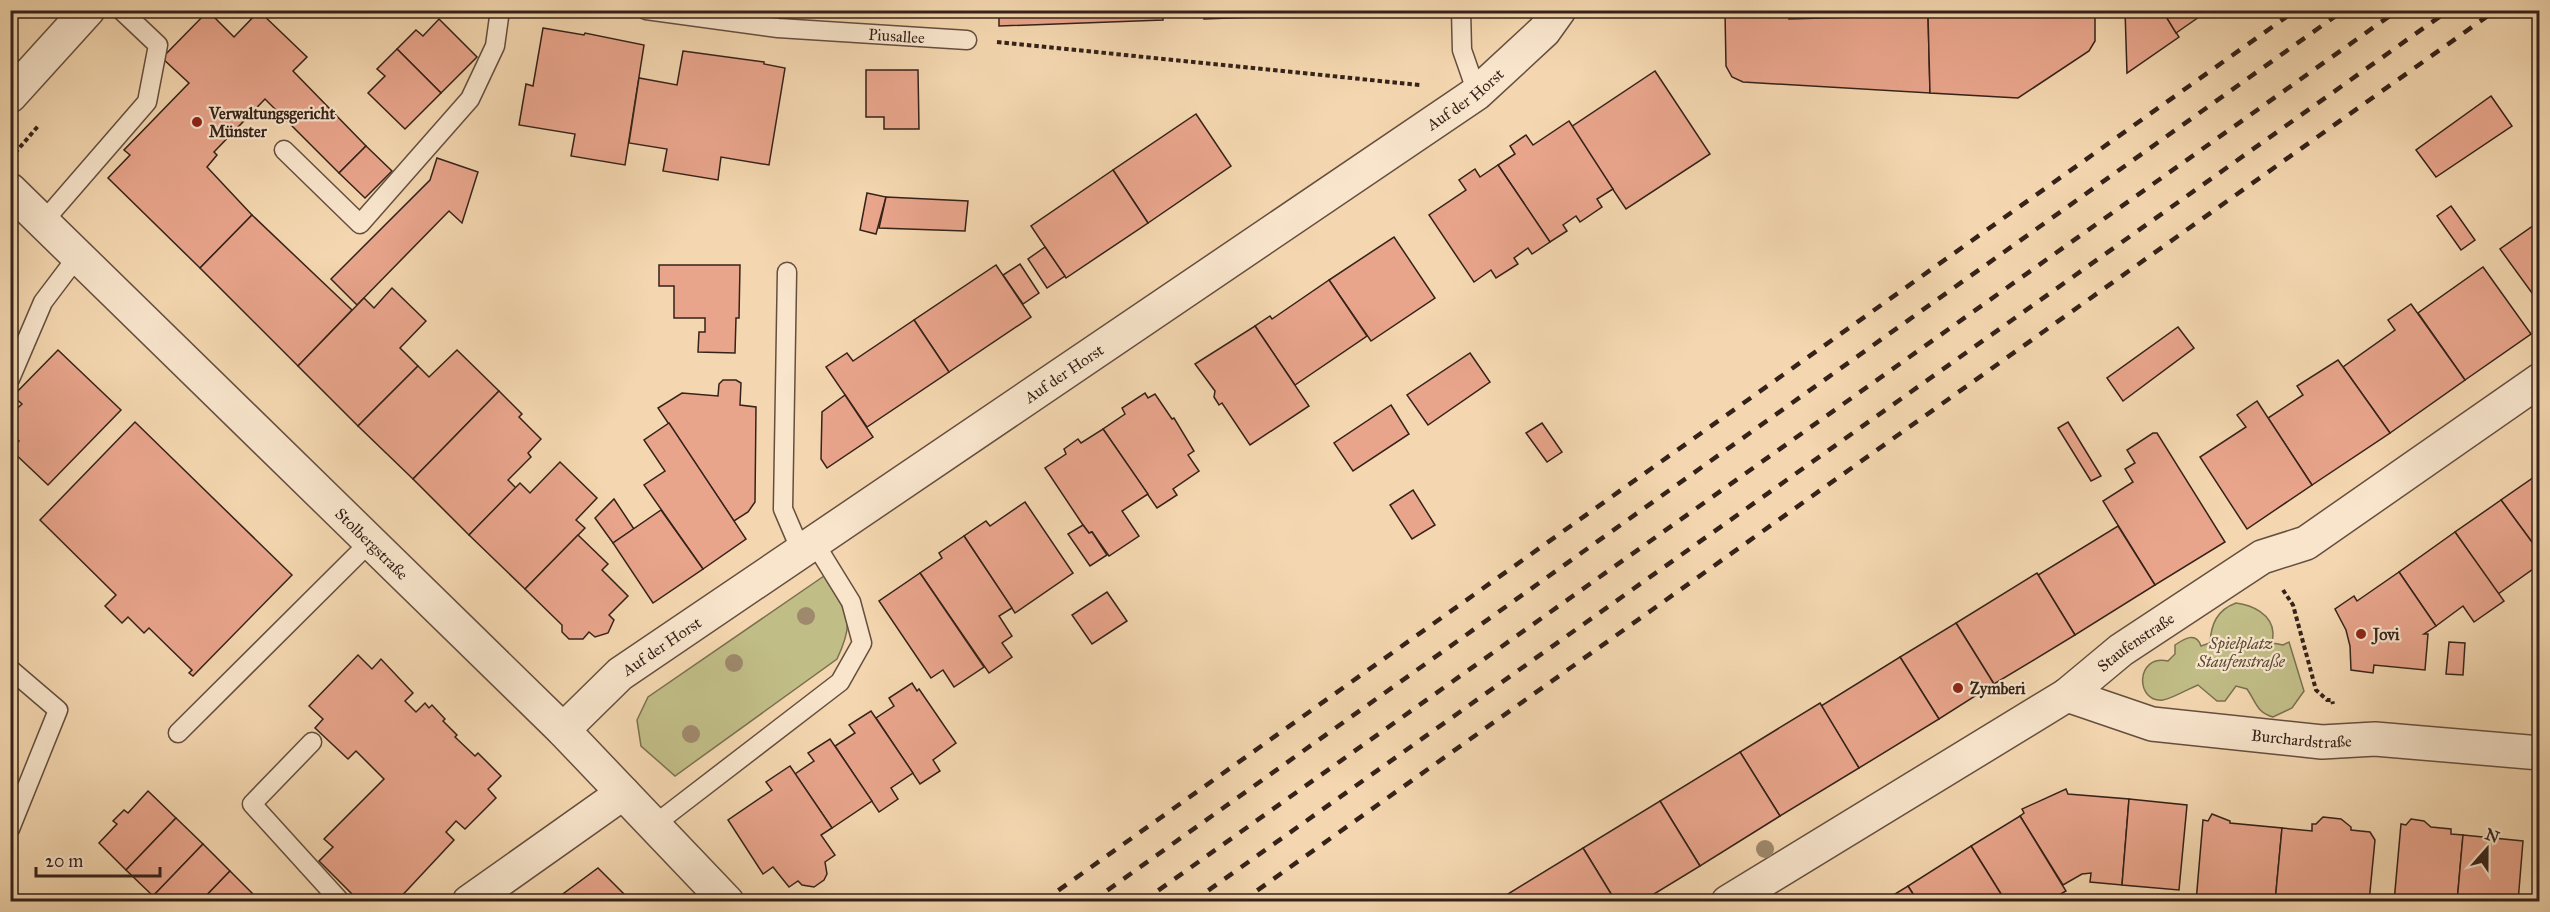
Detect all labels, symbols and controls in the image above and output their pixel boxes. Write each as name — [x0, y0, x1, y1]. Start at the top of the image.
street label: Piusallee — [868, 24, 926, 47]
street label: Auf der Horst — [1422, 64, 1508, 135]
place label: Verwaltungsgericht Münster — [208, 104, 335, 141]
marker: Verwaltungsgericht Münster — [190, 115, 204, 129]
street label: Auf der Horst — [1020, 339, 1107, 407]
street label: Stolbergstraße — [332, 504, 413, 584]
street label: Staufenstraße — [2093, 608, 2178, 676]
street label: Auf der Horst — [617, 612, 705, 680]
place label: Jovi — [2371, 625, 2400, 645]
marker: Jovi — [2354, 627, 2368, 641]
park label: Spielplatz Staufenstraße — [2196, 634, 2286, 671]
place label: Zymberi — [1970, 679, 2026, 699]
marker: Zymberi — [1951, 681, 1965, 695]
street label: Burchardstraße — [2250, 725, 2352, 752]
north arrow — [2457, 819, 2517, 879]
text: N — [2482, 824, 2502, 847]
scale bar — [36, 840, 160, 878]
text: 20 m — [45, 850, 83, 872]

